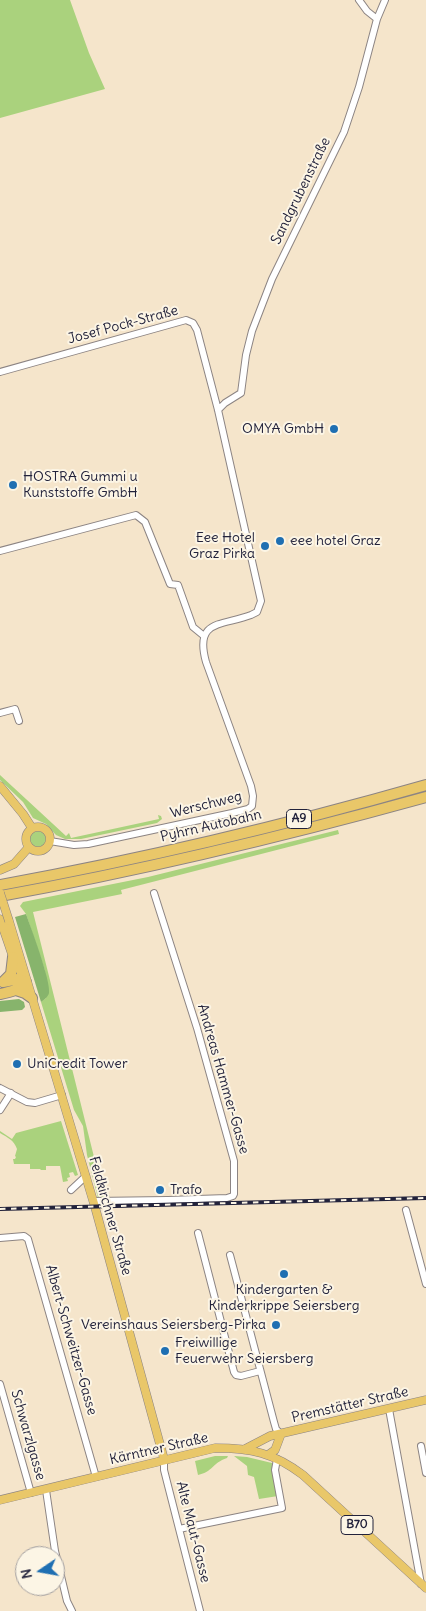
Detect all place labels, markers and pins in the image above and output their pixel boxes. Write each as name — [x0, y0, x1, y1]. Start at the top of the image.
place label: OMYA GmbH — [242, 421, 324, 437]
marker: OMYA GmbH — [328, 423, 340, 435]
place label: HOSTRA Gummi u Kunststoffe GmbH — [23, 469, 138, 502]
marker: HOSTRA Gummi u Kunststoffe GmbH — [7, 479, 19, 491]
place label: Eee Hotel Graz Pirka — [189, 530, 255, 562]
place label: eee hotel Graz — [290, 533, 381, 549]
marker: eee hotel Graz — [274, 535, 286, 547]
marker: Eee Hotel Graz Pirka — [259, 540, 271, 552]
place label: UniCredit Tower — [27, 1056, 128, 1072]
marker: UniCredit Tower — [11, 1058, 23, 1070]
place label: Trafo — [170, 1182, 202, 1198]
marker: Trafo — [154, 1184, 166, 1196]
marker: Kindergarten & Kinderkrippe Seiersberg — [278, 1268, 290, 1280]
place label: Kindergarten & Kinderkrippe Seiersberg — [209, 1282, 359, 1314]
place label: Vereinshaus Seiersberg-Pirka — [81, 1317, 266, 1333]
marker: Vereinshaus Seiersberg-Pirka — [270, 1319, 282, 1331]
place label: Freiwillige Feuerwehr Seiersberg — [175, 1335, 313, 1368]
marker: Freiwillige Feuerwehr Seiersberg — [159, 1345, 171, 1357]

